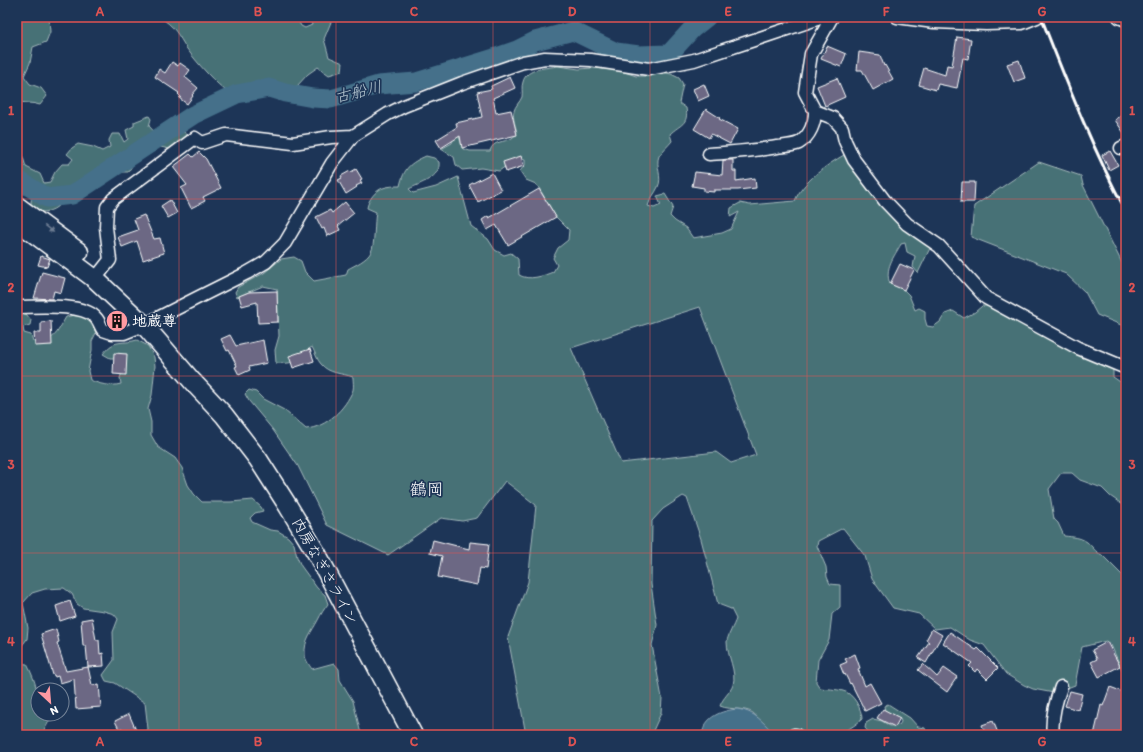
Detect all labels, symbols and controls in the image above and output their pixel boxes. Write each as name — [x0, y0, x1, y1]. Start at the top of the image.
text: A — [95, 4, 105, 19]
text: B — [254, 4, 263, 19]
text: C — [410, 4, 419, 19]
text: D — [568, 4, 577, 19]
text: E — [724, 4, 732, 19]
text: F — [883, 4, 890, 19]
text: G — [1038, 4, 1047, 19]
water label: 古船川 — [333, 77, 384, 106]
text: 1 — [8, 103, 14, 118]
text: 1 — [1129, 103, 1135, 118]
one-way arrow — [43, 225, 54, 233]
text: 2 — [8, 280, 15, 295]
text: 2 — [1129, 280, 1136, 295]
building icon: 地蔵尊 — [104, 308, 130, 334]
place label: 地蔵尊 — [132, 312, 177, 330]
text: 3 — [7, 457, 15, 472]
text: 3 — [1128, 457, 1136, 472]
district label: 鶴岡 — [410, 479, 444, 499]
street label: 内房なぎさライン — [288, 514, 362, 628]
text: 4 — [7, 634, 15, 649]
text: 4 — [1128, 634, 1136, 649]
north arrow — [30, 682, 70, 722]
text: N — [48, 703, 60, 718]
text: A — [95, 734, 105, 749]
text: B — [254, 734, 263, 749]
text: C — [410, 734, 419, 749]
text: D — [568, 734, 577, 749]
text: E — [724, 734, 732, 749]
text: F — [883, 734, 890, 749]
text: G — [1038, 734, 1047, 749]

